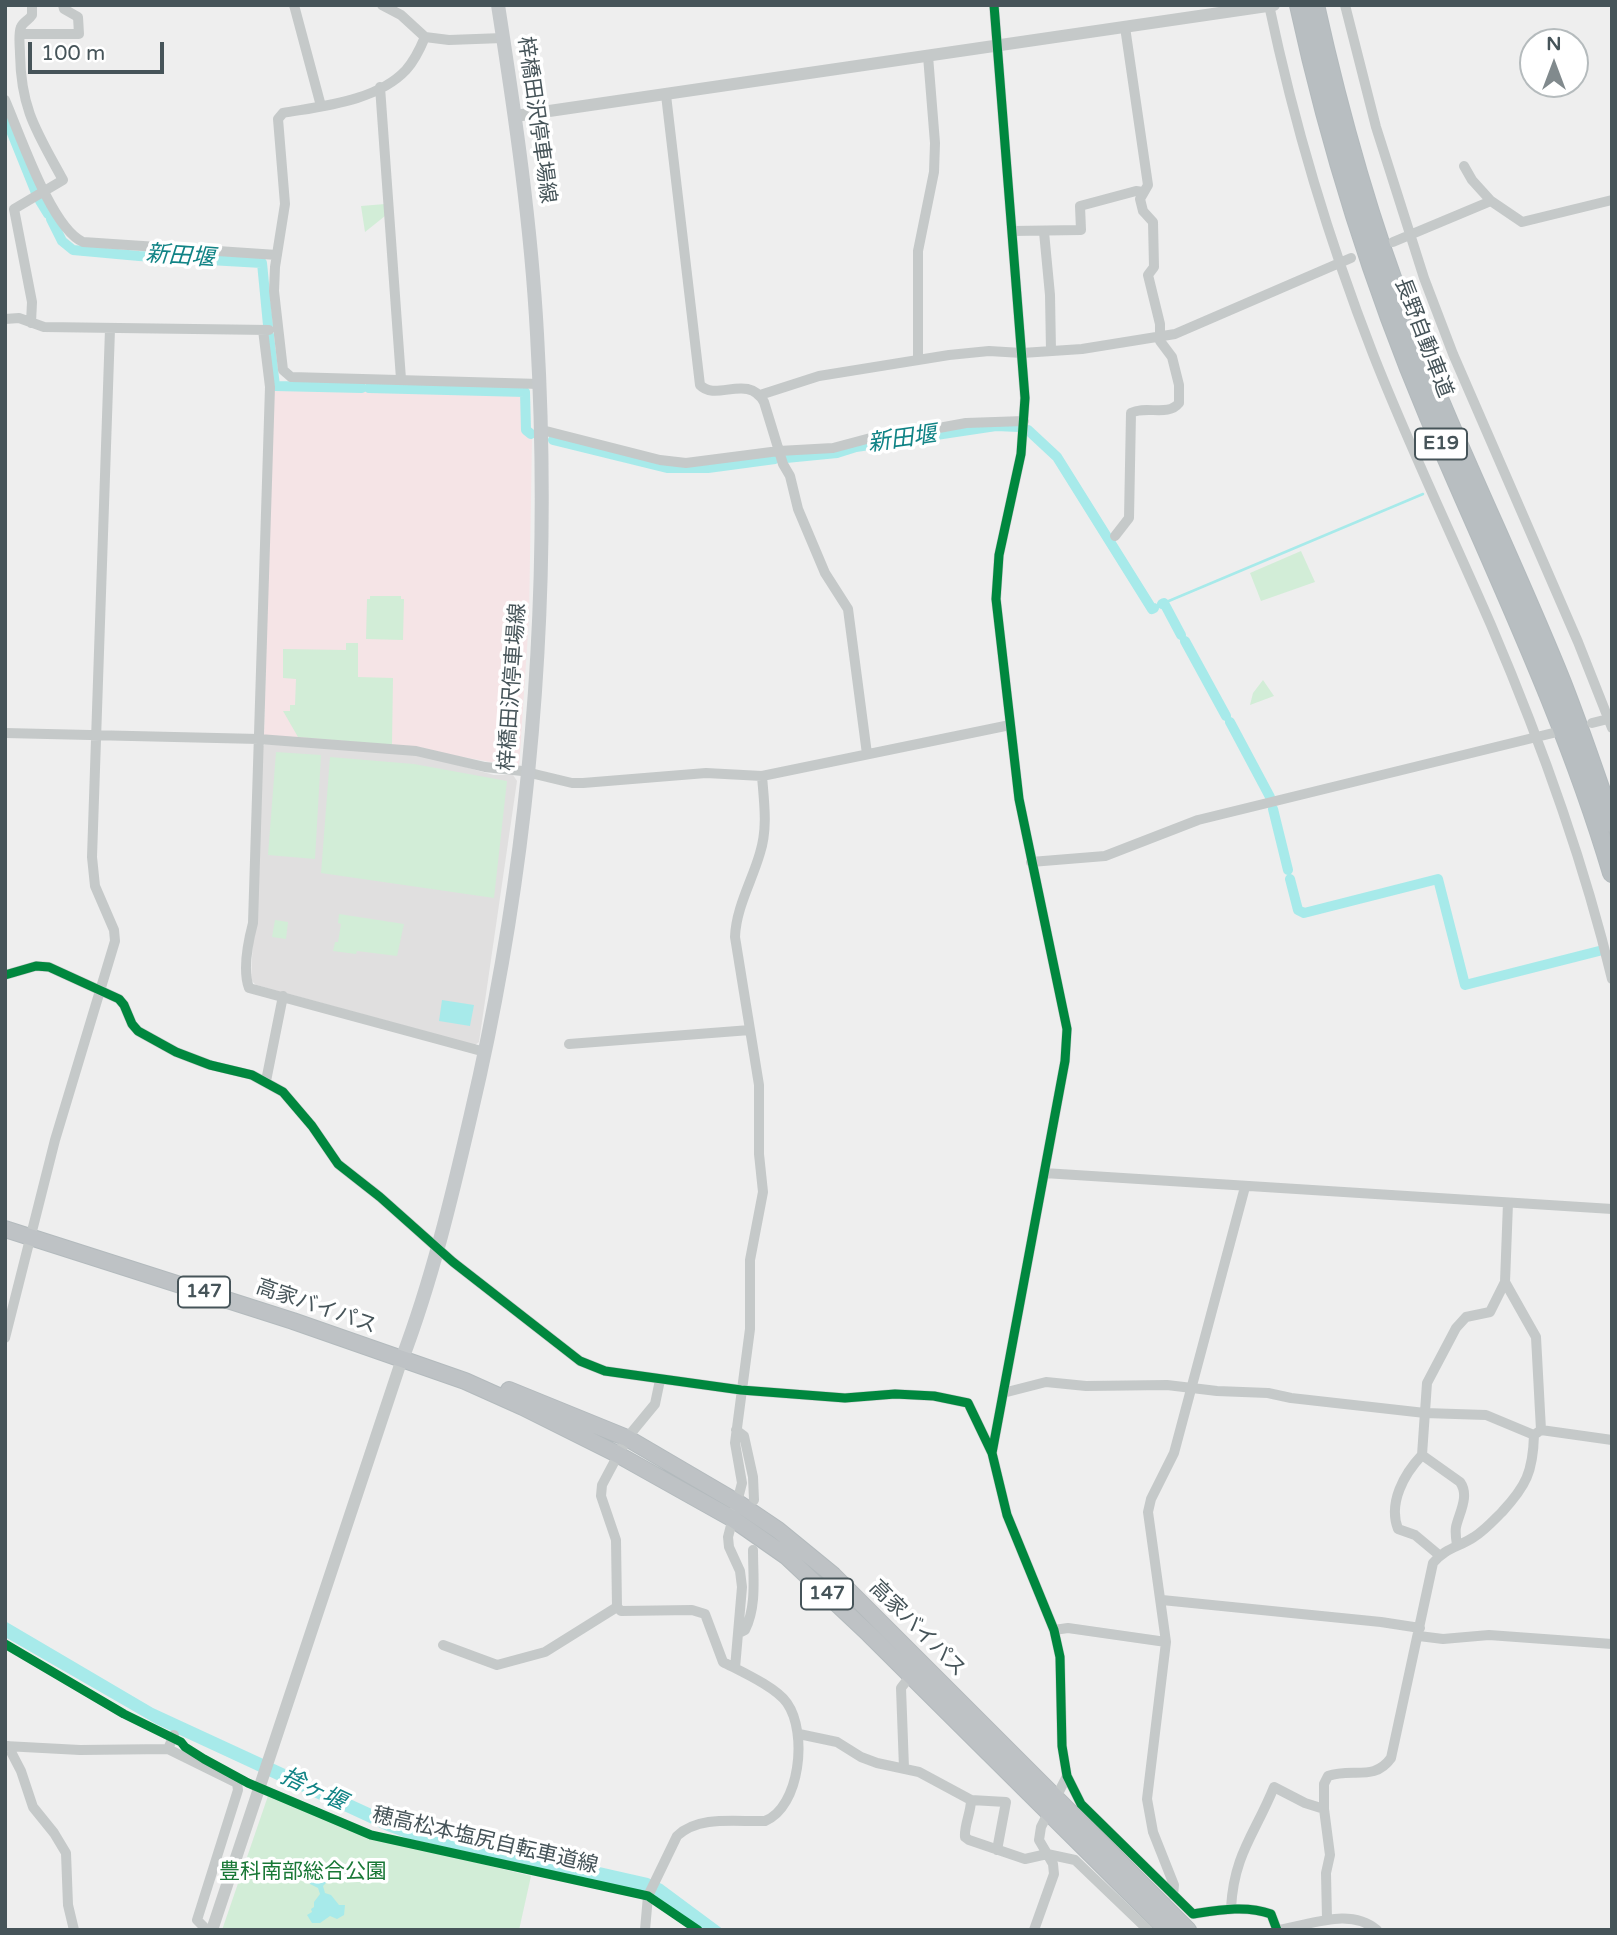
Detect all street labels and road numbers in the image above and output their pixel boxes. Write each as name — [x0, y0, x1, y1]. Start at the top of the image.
street label: 梓橋田沢停車場線 — [512, 35, 560, 205]
street label: 長野自動車道 — [1389, 275, 1457, 401]
road number: E19 — [1415, 428, 1467, 460]
street label: 梓橋田沢停車場線 — [495, 602, 531, 772]
street label: 高家バイパス — [252, 1275, 380, 1339]
road number: 147 — [178, 1276, 230, 1308]
street label: 高家バイパス — [864, 1576, 970, 1682]
road number: 147 — [801, 1578, 853, 1610]
street label: 穂高松本塩尻自転車道線 — [370, 1803, 600, 1879]

